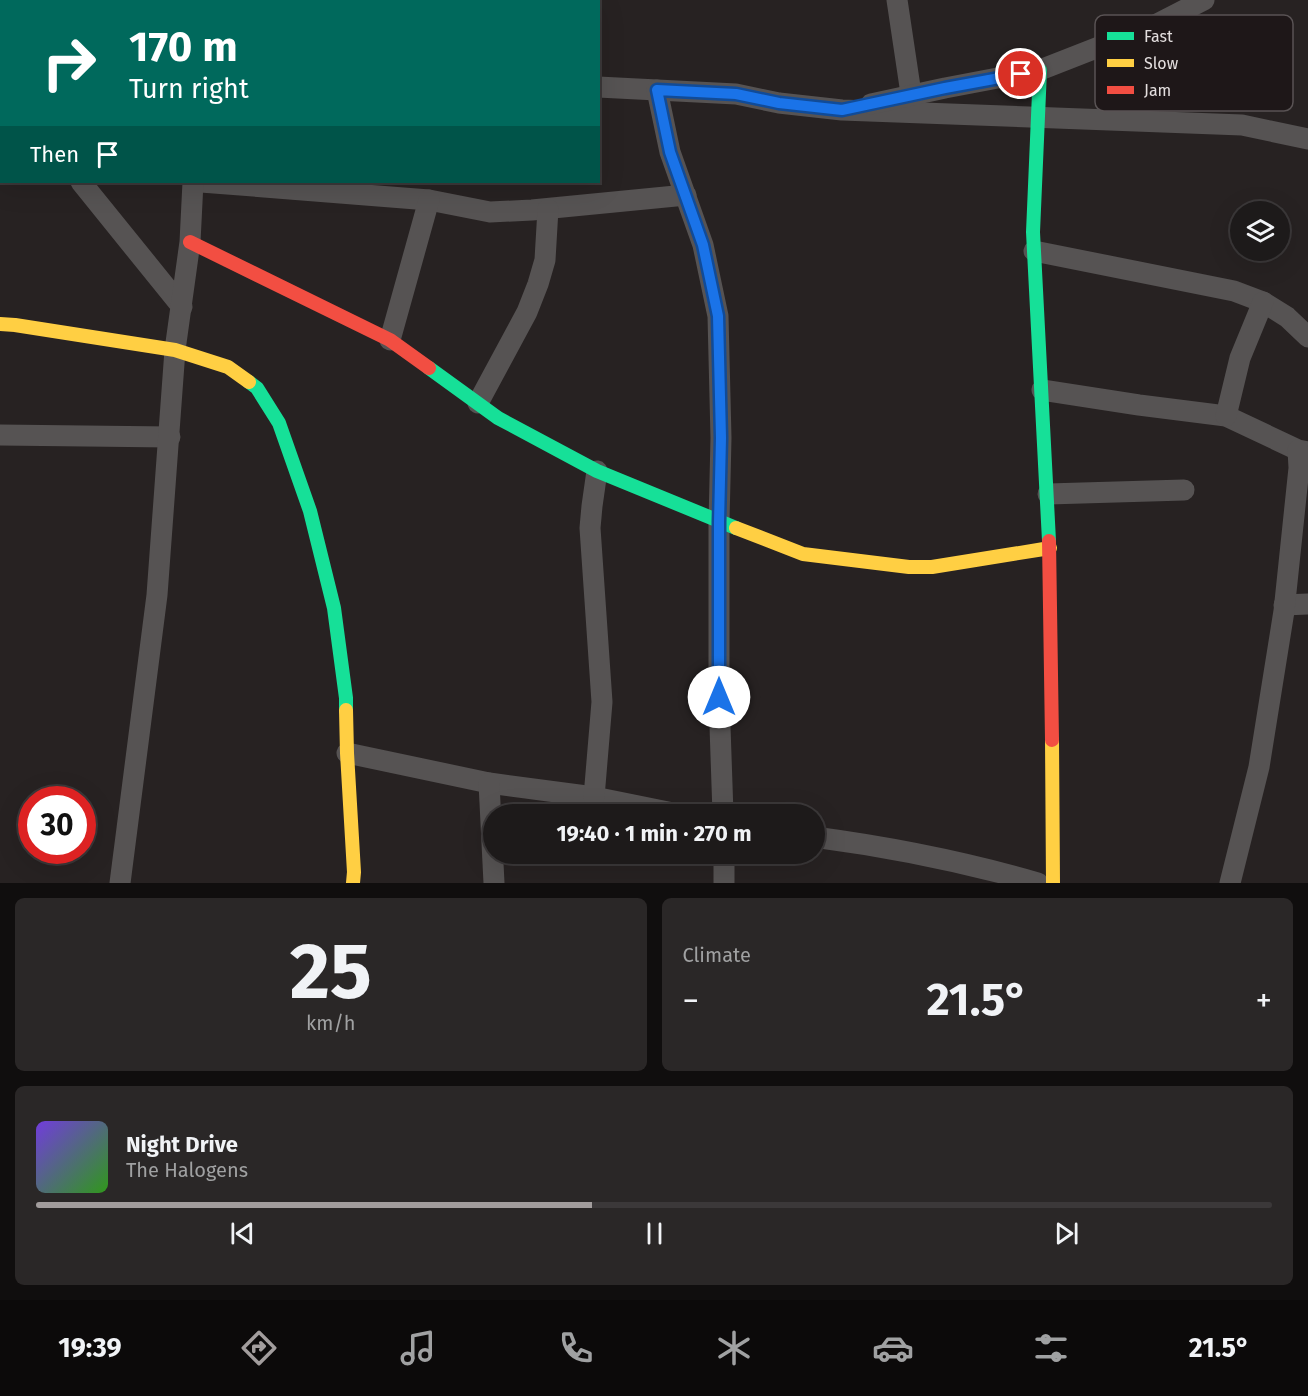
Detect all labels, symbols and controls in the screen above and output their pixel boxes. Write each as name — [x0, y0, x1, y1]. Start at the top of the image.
legend — [1095, 15, 1293, 111]
text: 170 m — [129, 22, 238, 72]
icon: right — [30, 24, 108, 102]
text: Fast — [1144, 27, 1173, 46]
pin — [995, 48, 1046, 99]
text: Slow — [1144, 54, 1179, 73]
icon: arrive — [1004, 57, 1037, 90]
text: Turn right — [129, 73, 249, 105]
text: Jam — [1144, 81, 1171, 100]
icon: arrive — [91, 138, 124, 171]
text: Then — [30, 141, 79, 168]
map controls — [1230, 201, 1290, 261]
button: layers — [1230, 201, 1290, 261]
position arrow — [687, 665, 751, 729]
speed limit sign: 30 — [18, 786, 96, 864]
text: 19:40 · 1 min · 270 m — [556, 820, 752, 847]
text: 25 — [290, 925, 372, 1019]
text: Climate — [683, 943, 751, 967]
text: 21.5° — [927, 973, 1028, 1027]
text: − — [683, 981, 699, 1021]
text: + — [1256, 981, 1272, 1021]
text: km/h — [306, 1011, 356, 1035]
text: Night Drive — [126, 1131, 238, 1158]
text: The Halogens — [126, 1158, 248, 1182]
icon: previous — [226, 1217, 259, 1250]
icon: pause — [638, 1217, 671, 1250]
icon: next — [1050, 1217, 1083, 1250]
icon: directions — [238, 1327, 280, 1369]
icon: music — [397, 1327, 439, 1369]
icon: phone — [555, 1327, 597, 1369]
icon: climate — [713, 1327, 755, 1369]
icon: car — [872, 1327, 914, 1369]
icon: filters — [1030, 1327, 1072, 1369]
text: 19:39 — [58, 1332, 122, 1364]
text: 21.5° — [1189, 1332, 1250, 1364]

